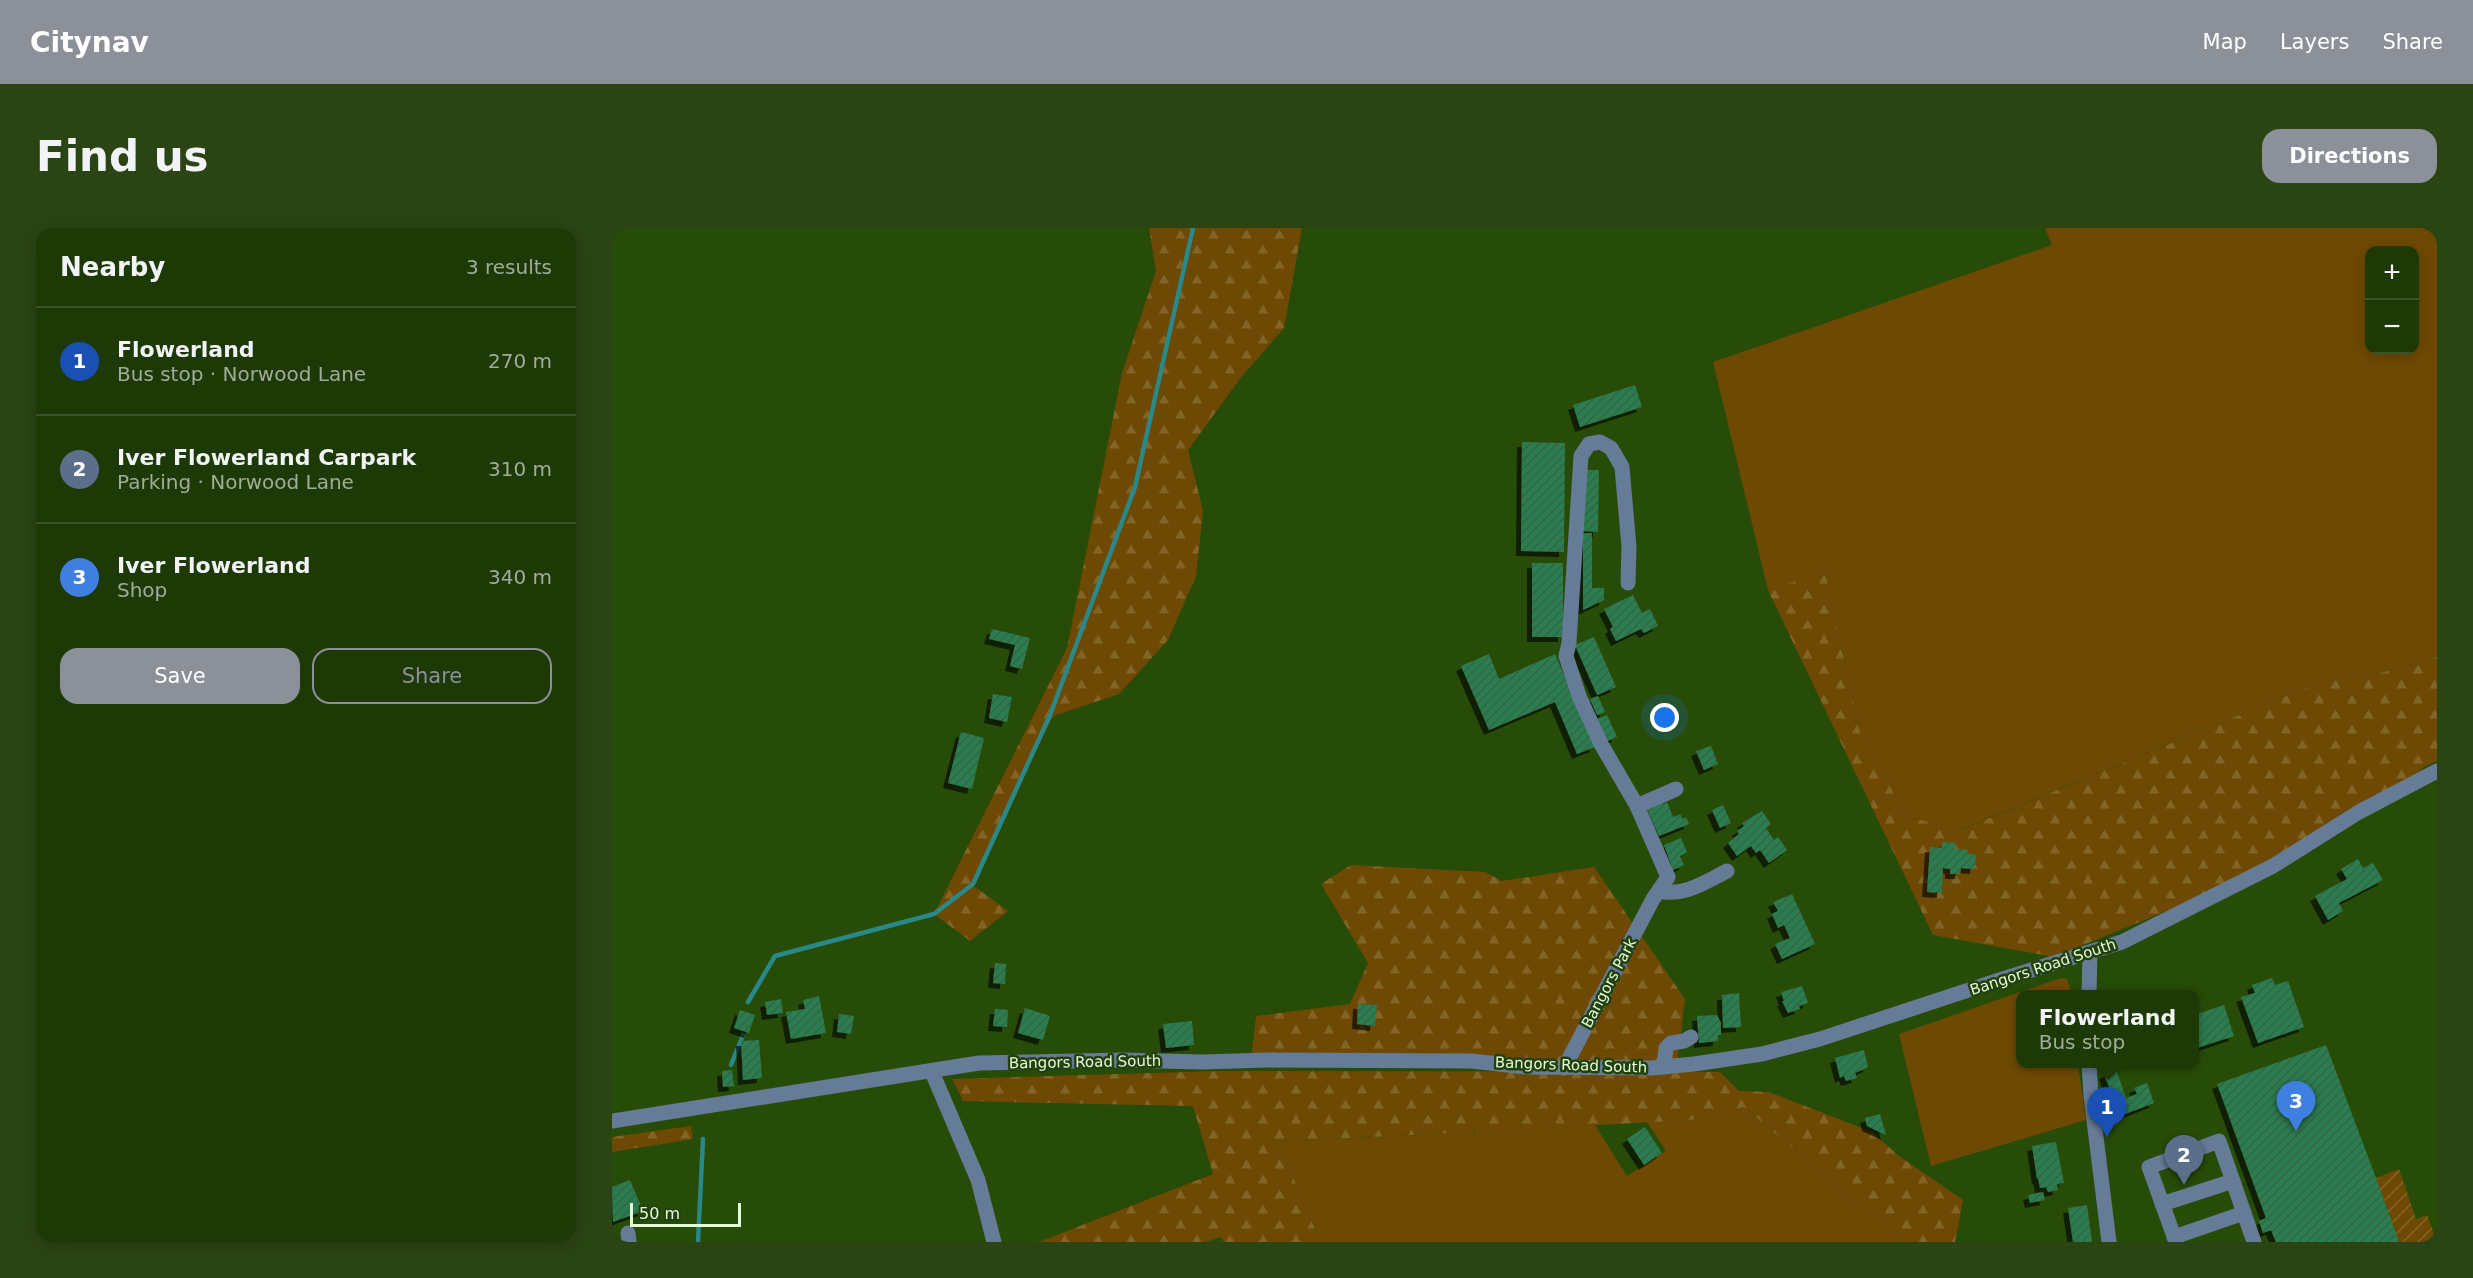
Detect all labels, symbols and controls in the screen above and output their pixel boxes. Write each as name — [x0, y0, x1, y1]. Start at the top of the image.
text: Citynav — [30, 26, 149, 59]
text: Map — [2203, 30, 2247, 54]
text: Layers — [2280, 30, 2349, 54]
text: Share — [2382, 30, 2443, 54]
button: Directions — [2262, 129, 2437, 183]
text: Find us — [36, 132, 209, 181]
map controls — [2365, 246, 2419, 354]
button: + — [2365, 246, 2419, 300]
text: Nearby — [60, 252, 165, 282]
text: 3 results — [466, 255, 552, 279]
button: − — [2365, 300, 2419, 354]
text: Flowerland — [117, 337, 255, 362]
text: 1 — [73, 349, 86, 373]
text: 270 m — [488, 349, 552, 373]
text: Bus stop · Norwood Lane — [117, 362, 366, 386]
text: Iver Flowerland Carpark — [117, 445, 416, 470]
text: 2 — [73, 457, 86, 481]
text: 310 m — [488, 457, 552, 481]
text: Parking · Norwood Lane — [117, 470, 354, 494]
text: Iver Flowerland — [117, 553, 311, 578]
text: 3 — [73, 565, 86, 589]
text: 340 m — [488, 565, 552, 589]
text: Shop — [117, 578, 167, 602]
button: Save — [60, 648, 300, 704]
button: Share — [312, 648, 552, 704]
your location — [1650, 703, 1679, 732]
street label: Bangors Park — [1578, 935, 1640, 1031]
street label: Bangors Road South — [1968, 935, 2118, 999]
popup — [2016, 990, 2199, 1068]
text: Flowerland — [2039, 1005, 2176, 1030]
text: Bus stop — [2039, 1030, 2125, 1054]
street label: Bangors Road South — [1009, 1052, 1161, 1072]
street label: Bangors Road South — [1495, 1053, 1647, 1077]
pin: 3 — [2276, 1082, 2316, 1131]
pin: 1 — [2088, 1088, 2126, 1137]
pin: 2 — [2164, 1136, 2204, 1185]
scale bar — [630, 1200, 741, 1228]
text: 50 m — [639, 1204, 680, 1223]

